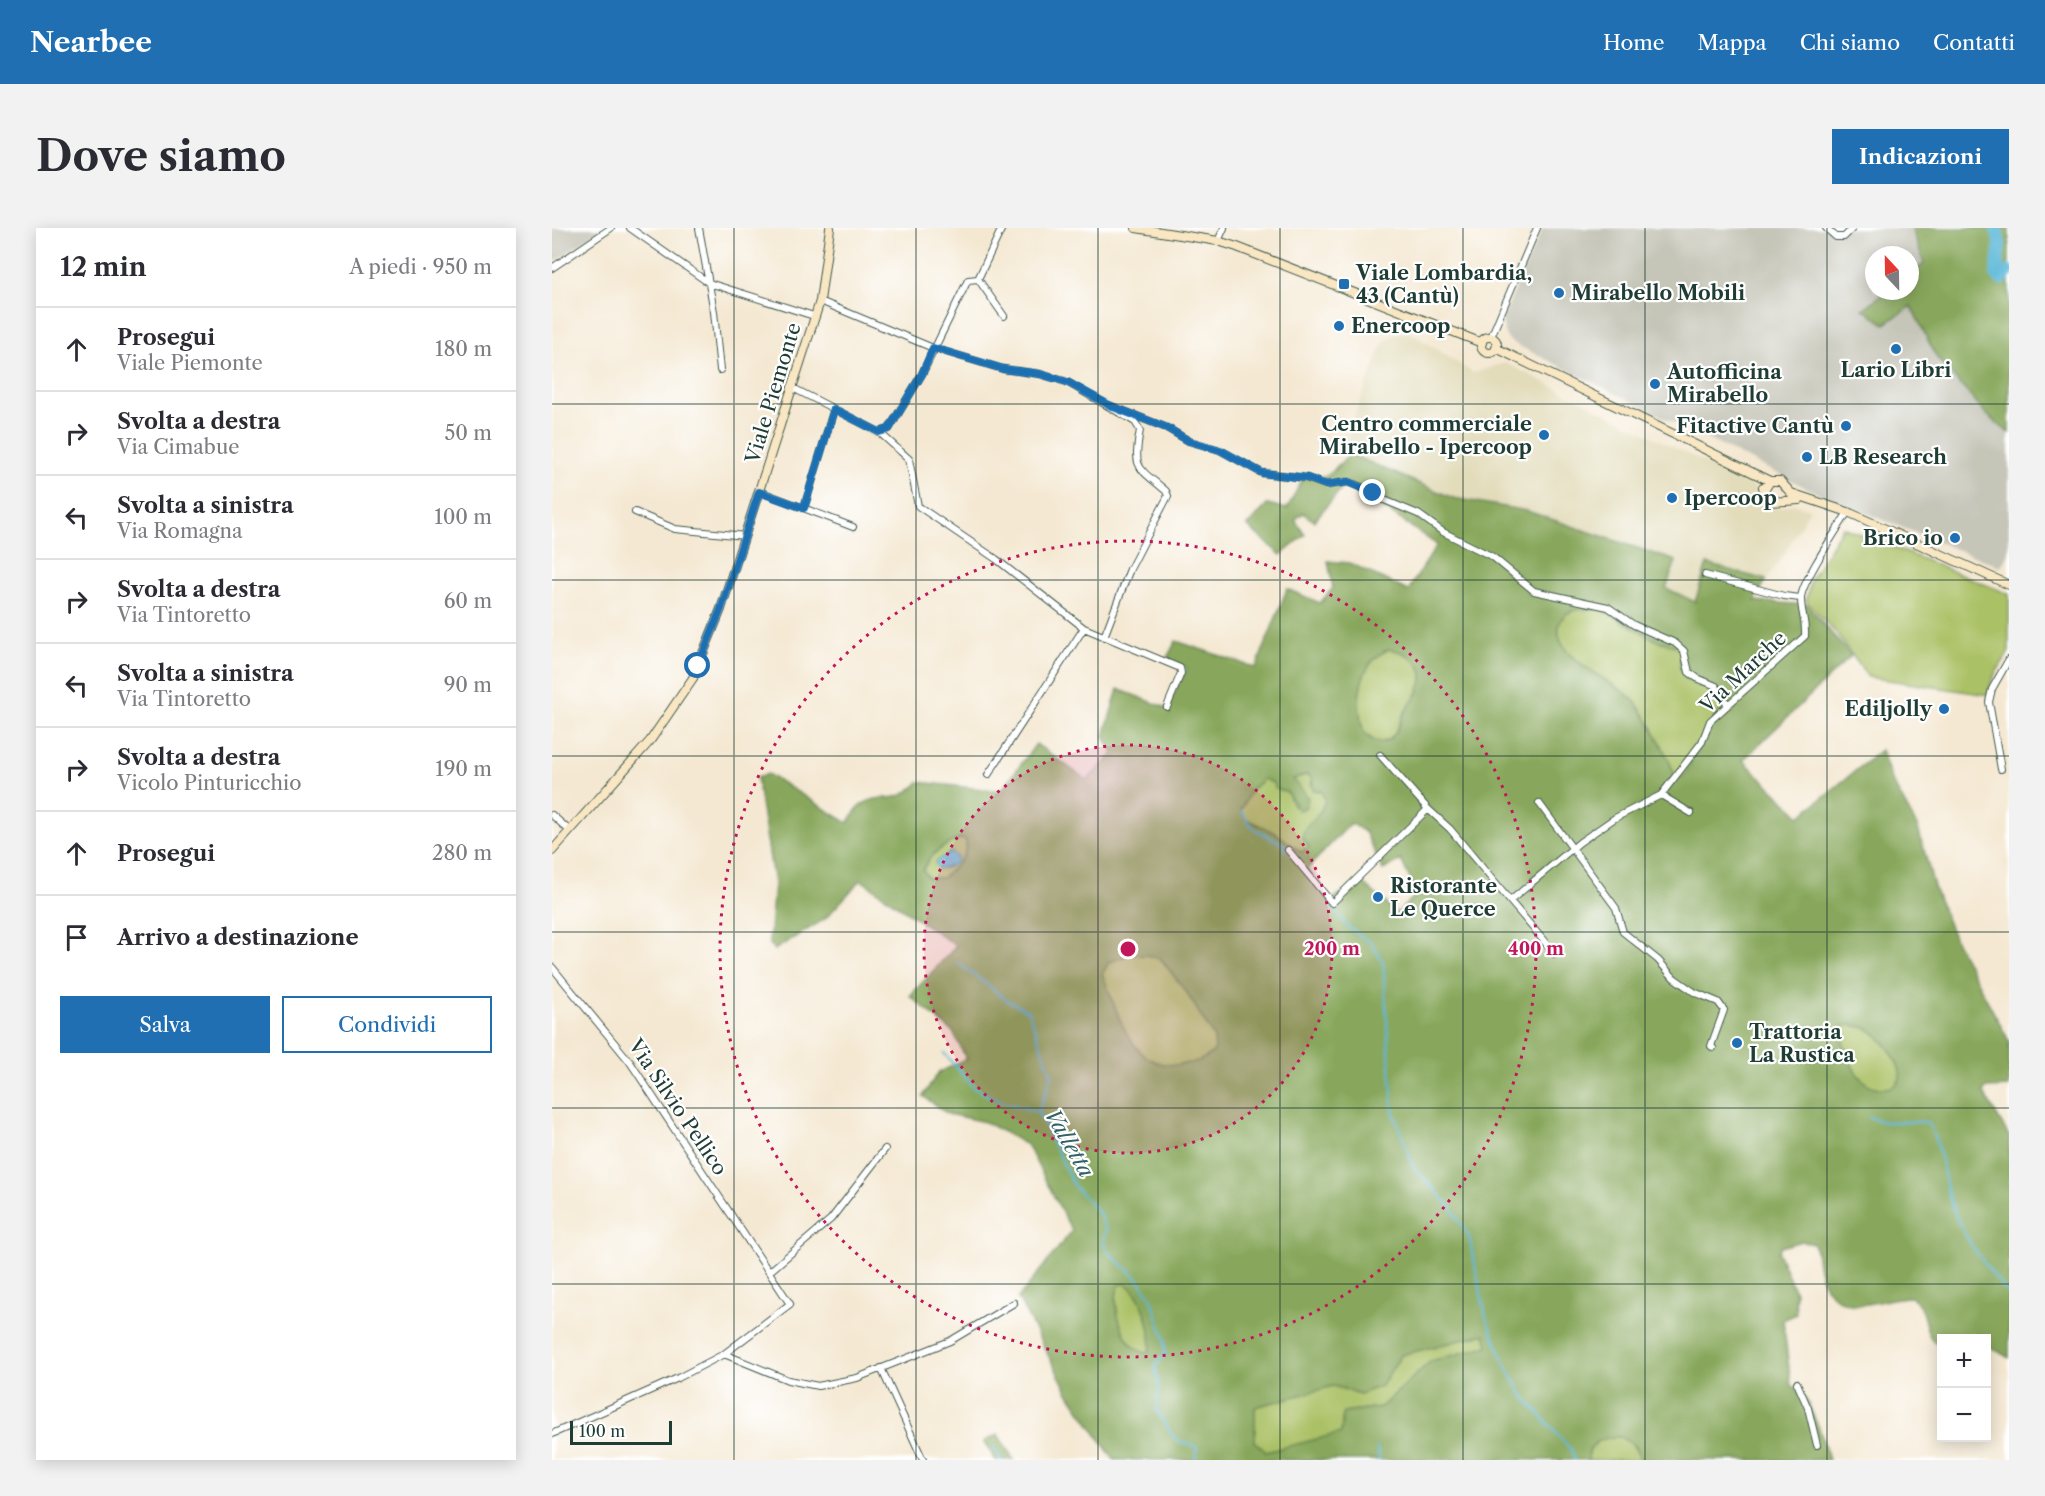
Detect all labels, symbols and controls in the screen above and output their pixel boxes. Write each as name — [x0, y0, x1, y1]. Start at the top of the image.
text: Nearbee — [30, 25, 152, 59]
text: Home — [1603, 30, 1665, 55]
text: Mappa — [1698, 30, 1767, 55]
text: Chi siamo — [1800, 30, 1900, 55]
text: Contatti — [1933, 30, 2015, 55]
button: Indicazioni — [1832, 129, 2009, 184]
text: Dove siamo — [36, 130, 286, 182]
north arrow — [1865, 246, 1919, 300]
text: 12 min — [60, 251, 147, 283]
text: A piedi · 950 m — [349, 255, 492, 279]
place label: Viale Lombardia, 43 (Cantù) — [1355, 261, 1532, 308]
marker: Viale Lombardia, 43 (Cantù) — [1337, 277, 1351, 291]
place label: Mirabello Mobili — [1571, 281, 1745, 305]
marker: Mirabello Mobili — [1552, 286, 1566, 300]
place label: Enercoop — [1351, 314, 1451, 338]
marker: Enercoop — [1332, 319, 1346, 333]
street label: Viale Piemonte — [740, 320, 806, 467]
text: Prosegui — [117, 324, 215, 351]
icon: ahead — [60, 333, 93, 366]
text: 180 m — [435, 337, 492, 361]
marker: Lario Libri — [1889, 342, 1903, 356]
text: Viale Piemonte — [117, 351, 263, 375]
place label: Lario Libri — [1841, 358, 1951, 382]
place label: Autofficina Mirabello — [1666, 360, 1782, 407]
marker: Autofficina Mirabello — [1648, 377, 1662, 391]
text: Svolta a destra — [117, 408, 280, 435]
place label: Centro commerciale Mirabello - Ipercoop — [1319, 412, 1532, 459]
place label: Fitactive Cantù — [1676, 414, 1834, 438]
icon: right — [60, 417, 93, 450]
marker: Fitactive Cantù — [1839, 419, 1853, 433]
text: 50 m — [445, 421, 492, 445]
marker: Centro commerciale Mirabello - Ipercoop — [1537, 428, 1551, 442]
text: Via Cimabue — [117, 435, 239, 459]
place label: LB Research — [1819, 445, 1947, 469]
marker: LB Research — [1800, 450, 1814, 464]
route end — [1359, 479, 1385, 505]
place label: Ipercoop — [1684, 486, 1777, 510]
marker: Ipercoop — [1665, 491, 1679, 505]
text: Svolta a sinistra — [117, 492, 294, 519]
icon: left — [60, 501, 93, 534]
text: 100 m — [434, 505, 492, 529]
text: Via Romagna — [117, 519, 243, 543]
place label: Brico io — [1863, 526, 1943, 550]
marker: Brico io — [1948, 531, 1962, 545]
text: Svolta a destra — [117, 576, 280, 603]
icon: right — [60, 585, 93, 618]
text: 60 m — [444, 589, 492, 613]
text: Via Tintoretto — [117, 603, 251, 627]
street label: Via Marche — [1694, 626, 1791, 719]
route start — [684, 652, 710, 678]
text: Svolta a sinistra — [117, 660, 294, 687]
icon: left — [60, 669, 93, 702]
text: 90 m — [444, 673, 492, 697]
text: Via Tintoretto — [117, 687, 251, 711]
place label: Ediljolly — [1845, 697, 1933, 721]
marker: Ediljolly — [1937, 702, 1951, 716]
text: Svolta a destra — [117, 744, 280, 771]
icon: right — [60, 753, 93, 786]
text: 190 m — [435, 757, 492, 781]
text: Vicolo Pinturicchio — [117, 771, 301, 795]
icon: ahead — [60, 837, 93, 870]
text: Prosegui — [117, 840, 215, 867]
text: 280 m — [432, 841, 492, 865]
place label: Ristorante Le Querce — [1390, 874, 1497, 921]
marker: Ristorante Le Querce — [1371, 890, 1385, 904]
icon: arrive — [60, 921, 93, 954]
text: Arrivo a destinazione — [117, 924, 359, 951]
text: 200 m — [1304, 938, 1360, 960]
text: 400 m — [1508, 938, 1564, 960]
centre of rings — [1118, 939, 1138, 959]
button: Salva — [60, 996, 270, 1053]
button: Condividi — [282, 996, 492, 1053]
place label: Trattoria La Rustica — [1749, 1020, 1855, 1067]
street label: Via Silvio Pellico — [623, 1034, 732, 1180]
marker: Trattoria La Rustica — [1730, 1036, 1744, 1050]
water label: Valletta — [1040, 1104, 1099, 1182]
map controls — [1937, 1334, 1991, 1442]
button: + — [1937, 1334, 1991, 1388]
button: − — [1937, 1388, 1991, 1442]
scale bar — [570, 1418, 672, 1446]
text: 100 m — [579, 1421, 625, 1441]

